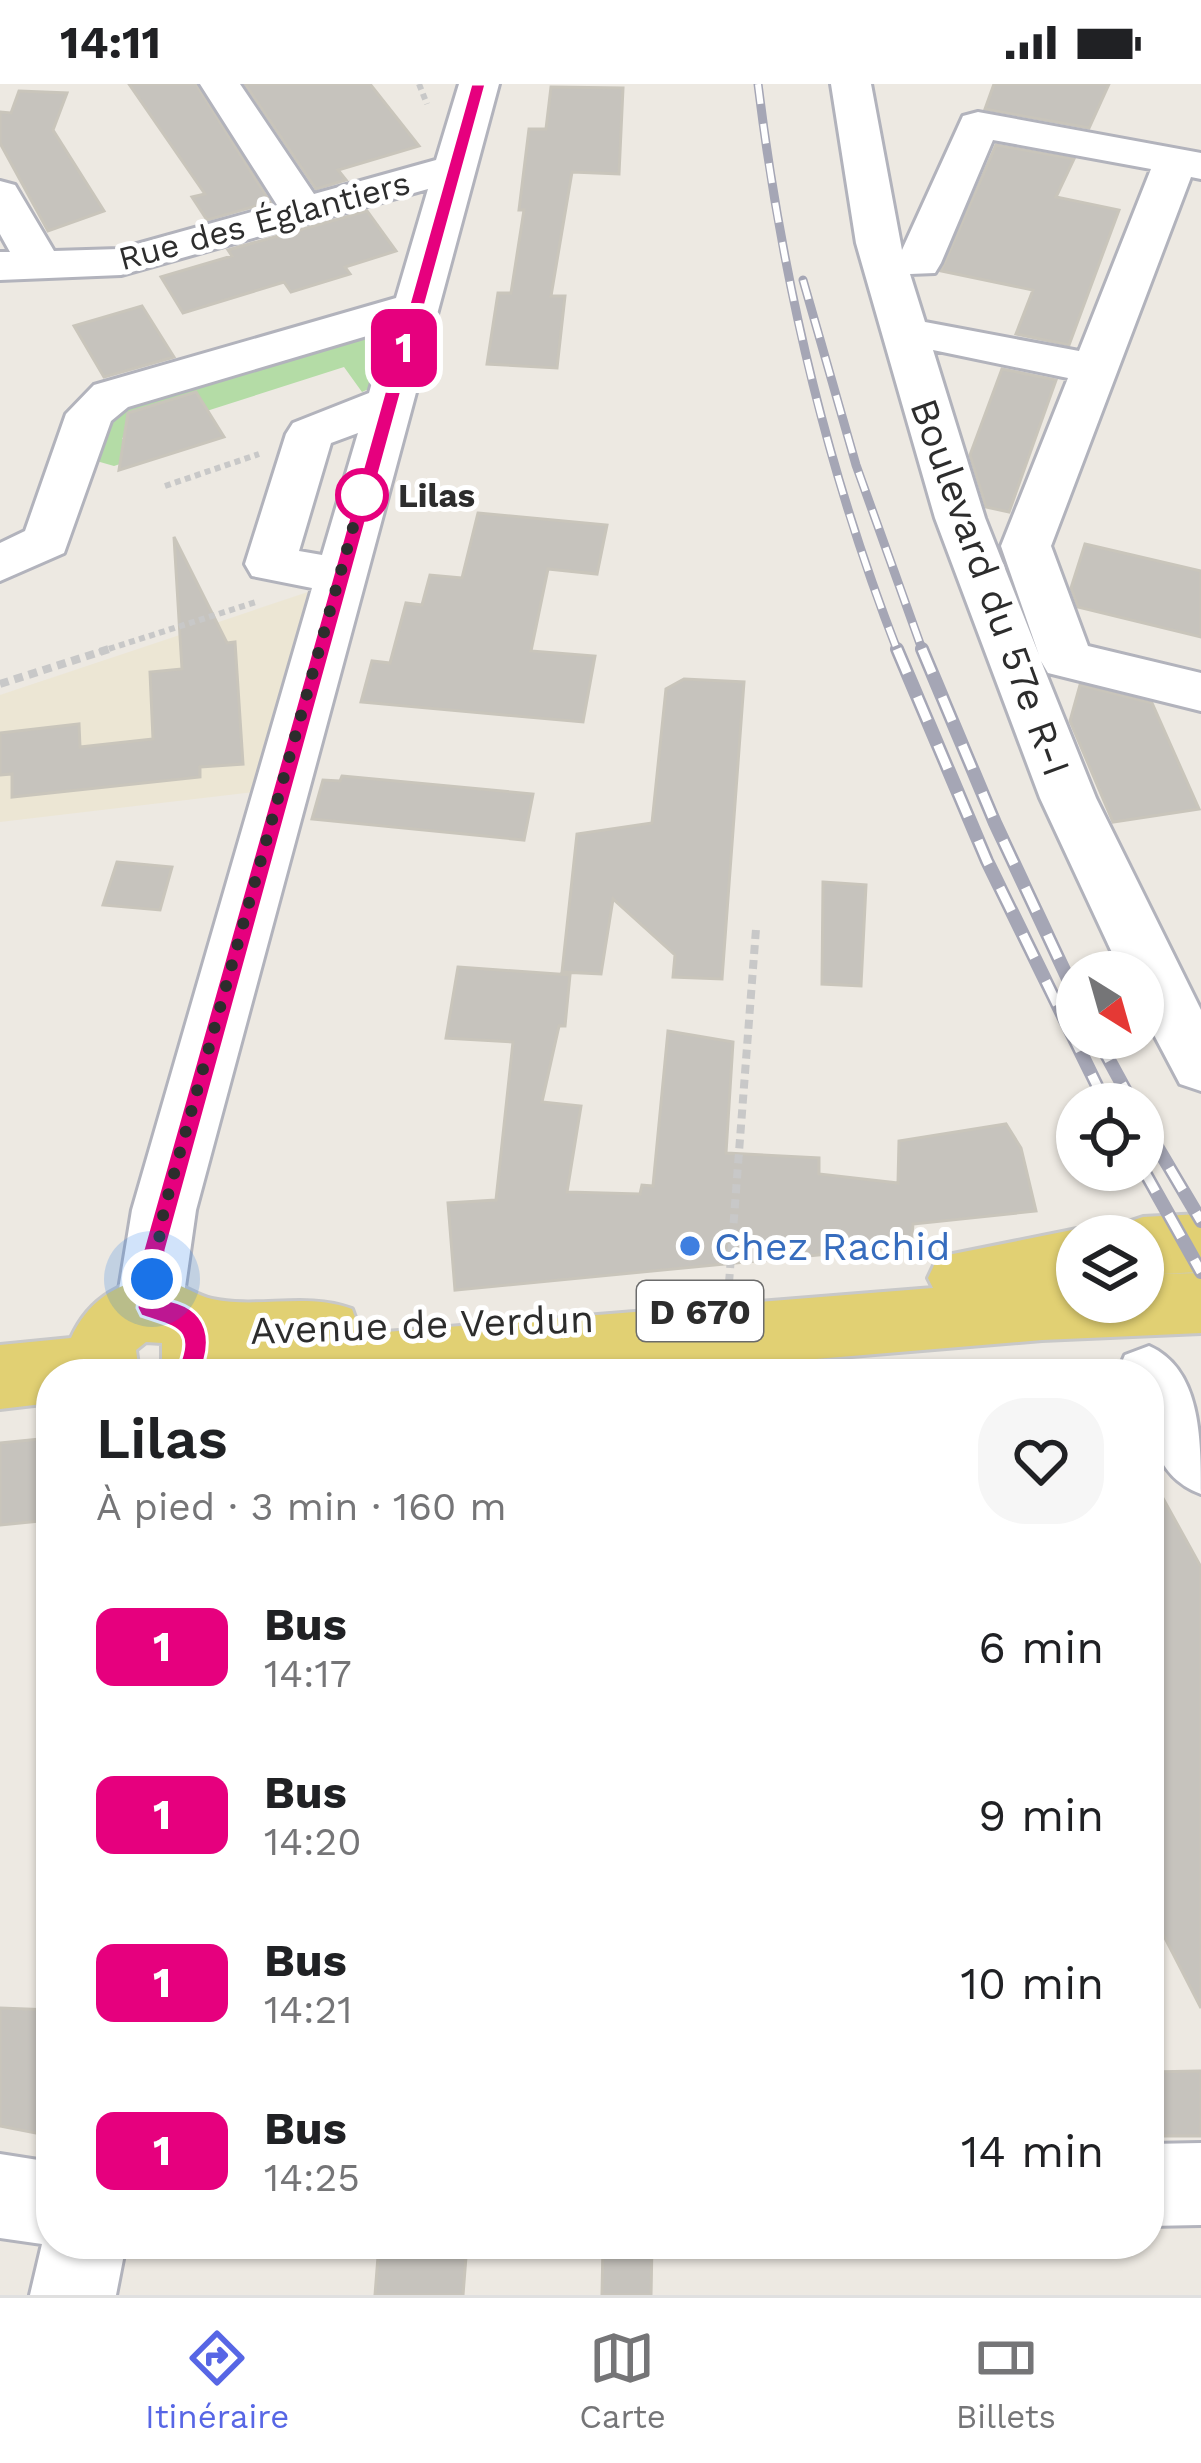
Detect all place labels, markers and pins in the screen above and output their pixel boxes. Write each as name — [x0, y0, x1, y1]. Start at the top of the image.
marker: Lilas — [337, 470, 387, 520]
place label: Lilas — [398, 476, 475, 515]
place label: Chez Rachid — [714, 1224, 950, 1269]
marker: Chez Rachid — [677, 1233, 703, 1259]

